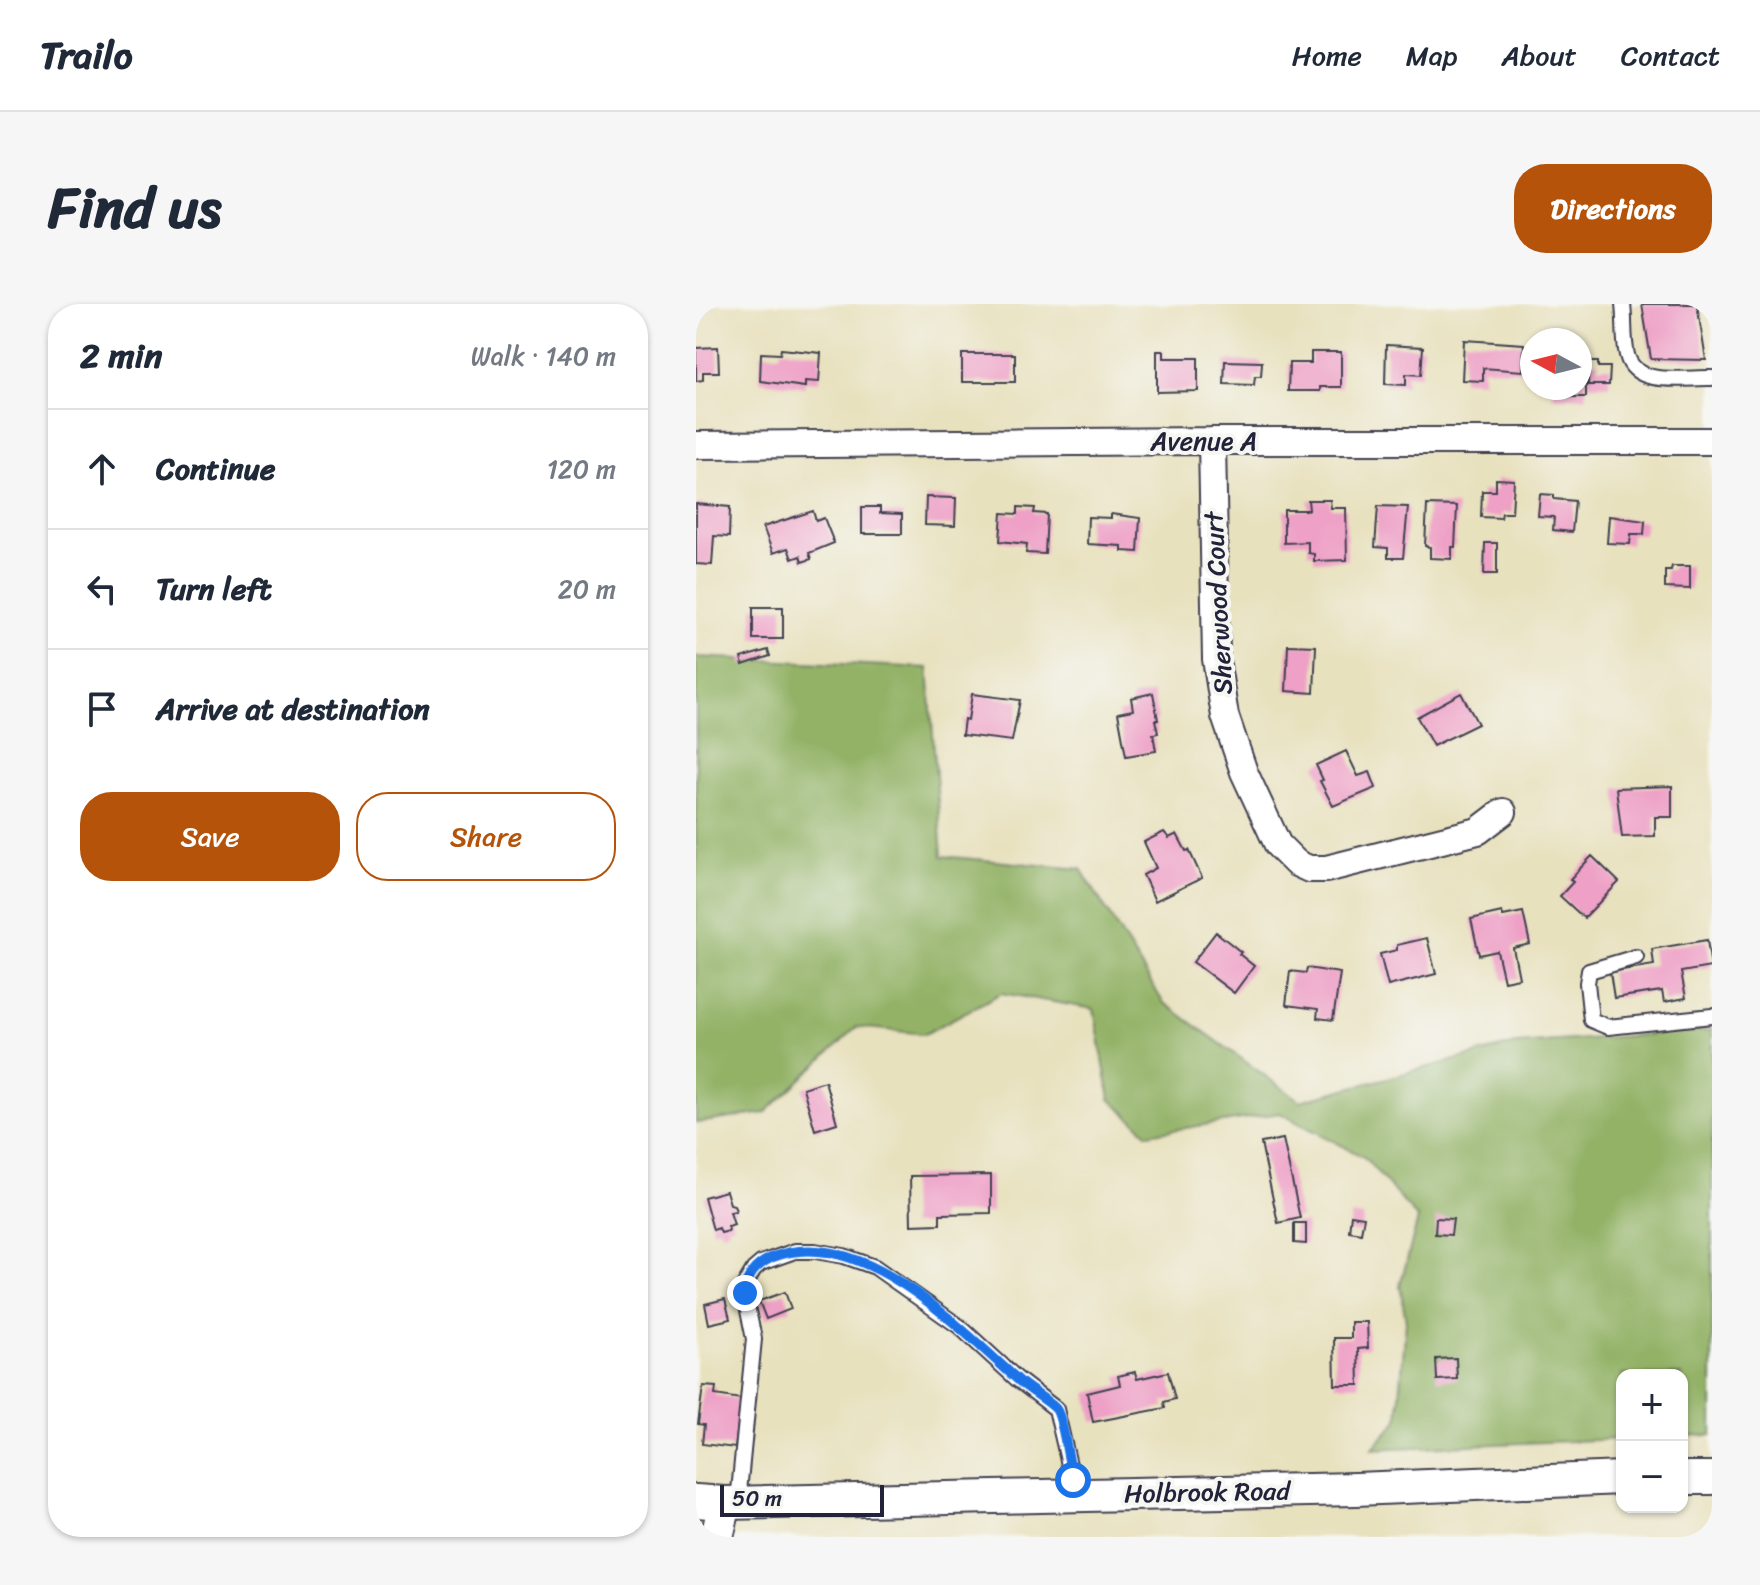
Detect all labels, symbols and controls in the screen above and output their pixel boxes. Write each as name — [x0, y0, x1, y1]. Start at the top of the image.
text: Trailo — [40, 22, 133, 89]
text: Home — [1292, 31, 1362, 80]
text: Map — [1406, 31, 1457, 80]
text: About — [1501, 31, 1577, 80]
text: Contact — [1621, 31, 1720, 80]
text: Find us — [48, 159, 221, 258]
button: Directions — [1514, 164, 1712, 253]
text: 2 min — [80, 326, 162, 386]
north arrow — [1520, 328, 1592, 400]
text: Walk · 140 m — [471, 333, 616, 379]
street label: Avenue A — [1150, 418, 1257, 464]
text: Continue — [156, 442, 275, 496]
text: 120 m — [547, 446, 616, 492]
icon: ahead — [80, 447, 124, 491]
street label: Sherwood Court — [1190, 509, 1246, 696]
text: Turn left — [156, 562, 272, 616]
text: 20 m — [558, 566, 616, 612]
icon: left — [80, 567, 124, 611]
text: Arrive at destination — [156, 682, 430, 736]
icon: arrive — [80, 687, 124, 731]
button: Save — [80, 792, 340, 881]
button: Share — [356, 792, 616, 881]
route end — [727, 1275, 763, 1311]
map controls — [1616, 1369, 1688, 1513]
button: + — [1616, 1369, 1688, 1441]
button: − — [1616, 1441, 1688, 1513]
route start — [1055, 1462, 1091, 1498]
street label: Holbrook Road — [1124, 1468, 1293, 1516]
text: 50 m — [732, 1479, 782, 1518]
scale bar — [720, 1481, 884, 1517]

